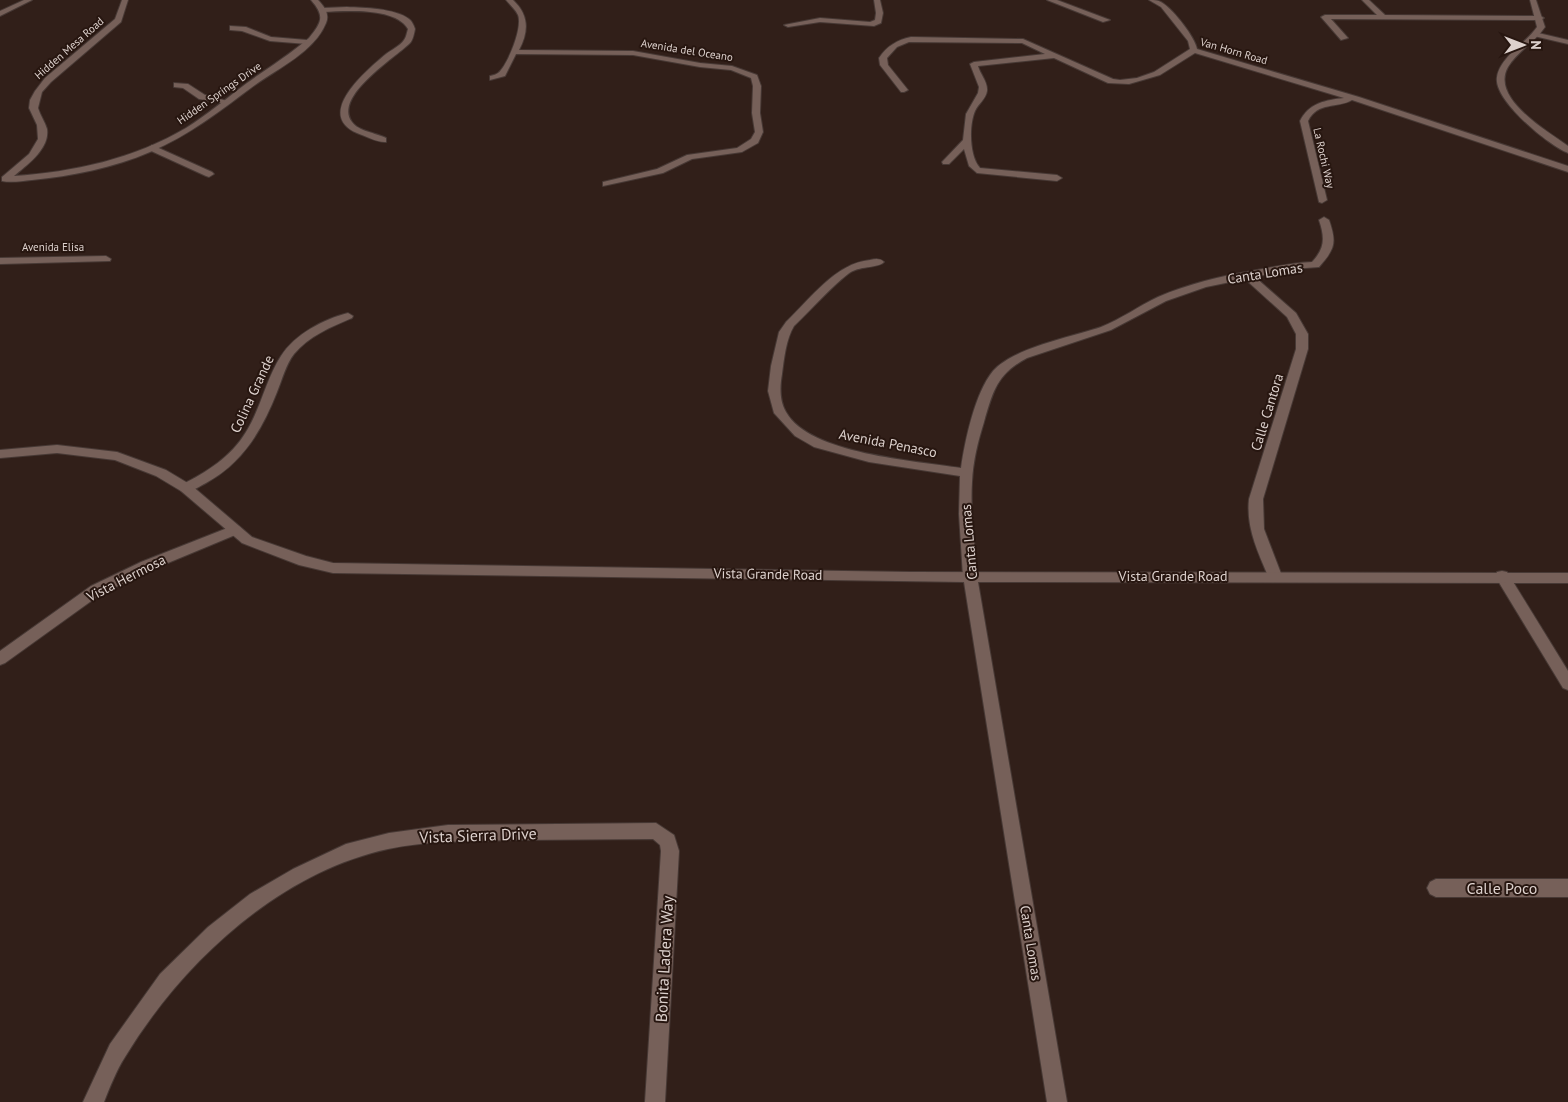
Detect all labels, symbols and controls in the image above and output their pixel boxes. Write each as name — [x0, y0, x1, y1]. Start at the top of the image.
street label: Hidden Mesa Road — [31, 14, 107, 82]
north arrow — [1498, 20, 1548, 70]
street label: Van Horn Road — [1198, 34, 1269, 67]
street label: Avenida del Oceano — [640, 36, 734, 64]
text: N — [1527, 40, 1545, 50]
street label: Hidden Springs Drive — [174, 59, 264, 127]
street label: La Rochi Way — [1310, 126, 1338, 190]
street label: Avenida Elisa — [22, 240, 84, 254]
street label: Canta Lomas — [1226, 258, 1304, 288]
street label: Colina Grande — [226, 352, 278, 436]
street label: Calle Cantora — [1247, 371, 1287, 453]
street label: Avenida Penasco — [837, 425, 939, 461]
street label: Canta Lomas — [957, 503, 981, 581]
street label: Vista Hermosa — [83, 550, 168, 606]
street label: Vista Grande Road — [712, 564, 823, 584]
street label: Vista Grande Road — [1118, 567, 1227, 585]
street label: Vista Sierra Drive — [418, 823, 537, 847]
street label: Calle Poco — [1467, 878, 1537, 898]
street label: Bonita Ladera Way — [651, 895, 677, 1023]
street label: Canta Lomas — [1016, 904, 1046, 982]

